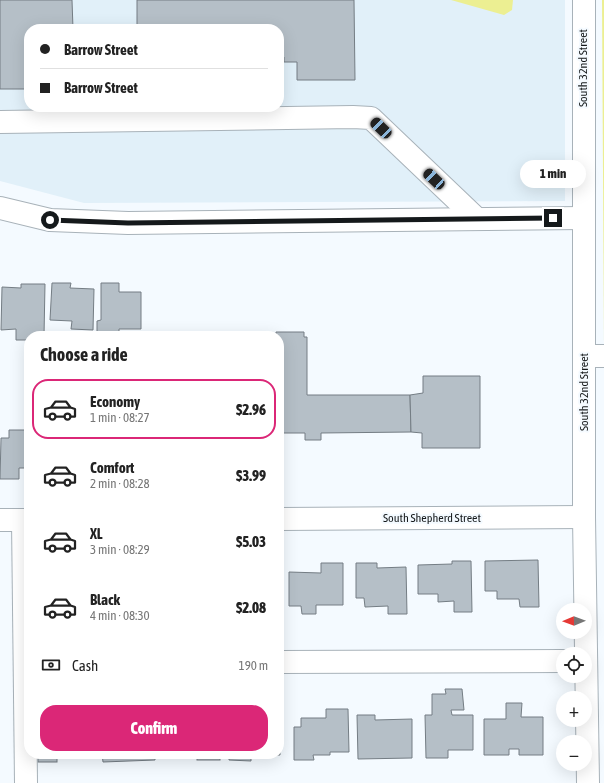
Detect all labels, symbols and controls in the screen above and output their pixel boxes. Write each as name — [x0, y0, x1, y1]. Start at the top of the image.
street label: South 32nd Street — [576, 28, 590, 107]
text: Barrow Street — [64, 41, 138, 58]
text: Barrow Street — [64, 79, 138, 96]
car — [368, 115, 394, 141]
callout: 1 min — [520, 160, 586, 188]
car — [421, 166, 447, 192]
text: 1 min — [540, 166, 566, 181]
route end — [544, 209, 562, 227]
route start — [41, 211, 59, 229]
text: Choose a ride — [40, 344, 128, 365]
street label: South 32nd Street — [577, 352, 591, 431]
icon: car — [42, 391, 78, 427]
text: Economy — [90, 393, 140, 410]
text: $2.96 — [236, 401, 266, 418]
text: 1 min · 08:27 — [90, 410, 150, 425]
icon: car — [42, 457, 78, 493]
text: Comfort — [90, 459, 134, 476]
text: $3.99 — [236, 467, 266, 484]
text: 2 min · 08:28 — [90, 476, 150, 491]
street label: South Shepherd Street — [383, 511, 481, 525]
icon: car — [42, 523, 78, 559]
text: XL — [90, 525, 103, 542]
text: $5.03 — [236, 533, 266, 550]
text: 3 min · 08:29 — [90, 542, 150, 557]
icon: car — [42, 589, 78, 625]
text: Black — [90, 591, 120, 608]
text: $2.08 — [236, 599, 266, 616]
north arrow — [556, 603, 592, 639]
map controls — [556, 603, 592, 771]
text: 4 min · 08:30 — [90, 608, 150, 623]
button: locate — [556, 647, 592, 683]
icon: cash — [40, 654, 62, 676]
text: Cash — [72, 657, 98, 674]
text: 190 m — [239, 658, 268, 673]
button: + — [556, 691, 592, 727]
button: Confirm — [40, 705, 268, 751]
button: − — [556, 735, 592, 771]

